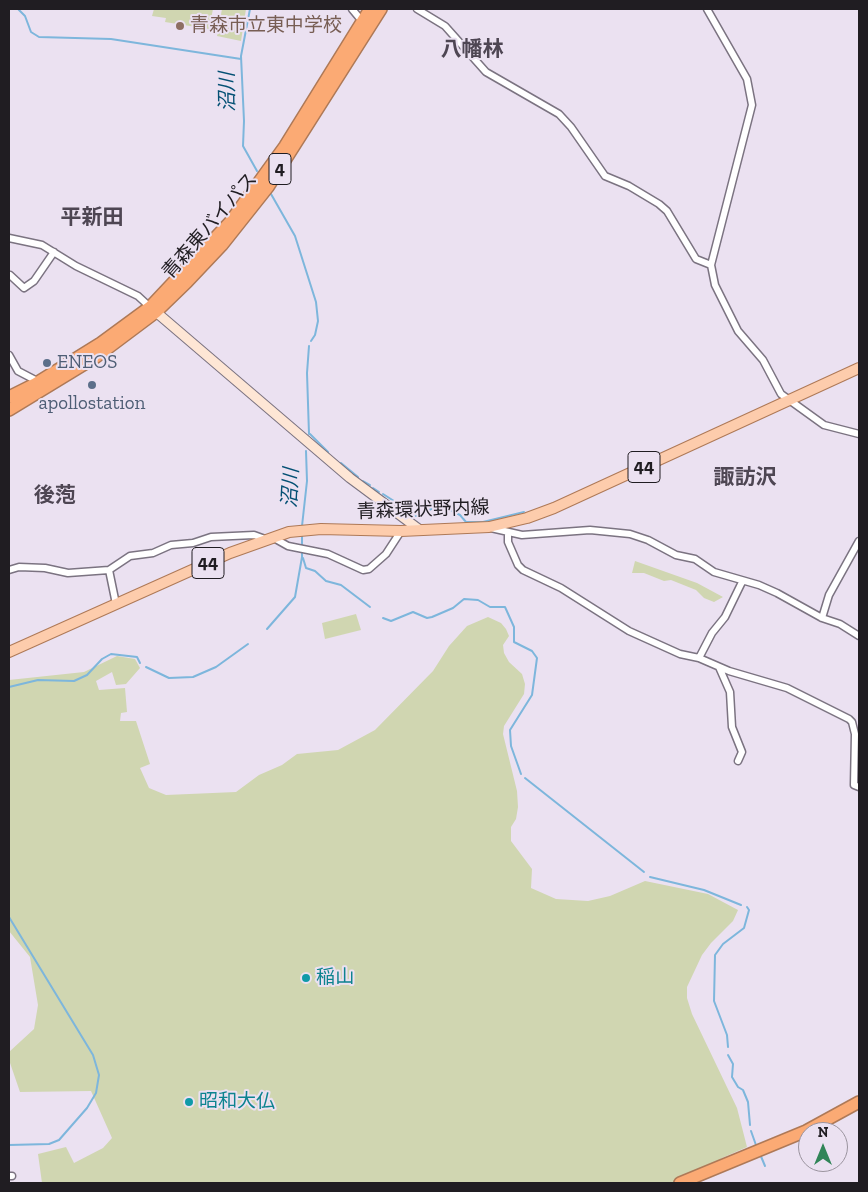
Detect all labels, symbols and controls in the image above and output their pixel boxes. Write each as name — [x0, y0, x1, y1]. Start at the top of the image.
place label: 青森市立東中学校 — [190, 15, 342, 37]
marker: 青森市立東中学校 — [174, 20, 186, 32]
district label: 八幡林 — [441, 37, 503, 63]
water label: 沼川 — [216, 72, 240, 112]
road number: 4 — [269, 153, 291, 184]
street label: 青森東バイパス — [158, 168, 262, 284]
district label: 平新田 — [61, 205, 123, 231]
place label: ENEOS — [57, 352, 117, 374]
marker: ENEOS — [41, 357, 53, 369]
marker: apollostation — [86, 379, 98, 391]
place label: apollostation — [39, 393, 145, 415]
road number: 44 — [628, 452, 660, 482]
district label: 諏訪沢 — [714, 465, 776, 491]
water label: 沼川 — [278, 467, 304, 509]
district label: 後萢 — [34, 483, 76, 509]
street label: 青森環状野内線 — [356, 496, 490, 524]
road number: 44 — [192, 548, 224, 578]
place label: 稲山 — [316, 967, 354, 989]
marker: 稲山 — [300, 972, 312, 984]
place label: 昭和大仏 — [199, 1091, 275, 1113]
marker: 昭和大仏 — [183, 1096, 195, 1108]
north arrow — [798, 1122, 848, 1172]
text: N — [818, 1124, 828, 1141]

